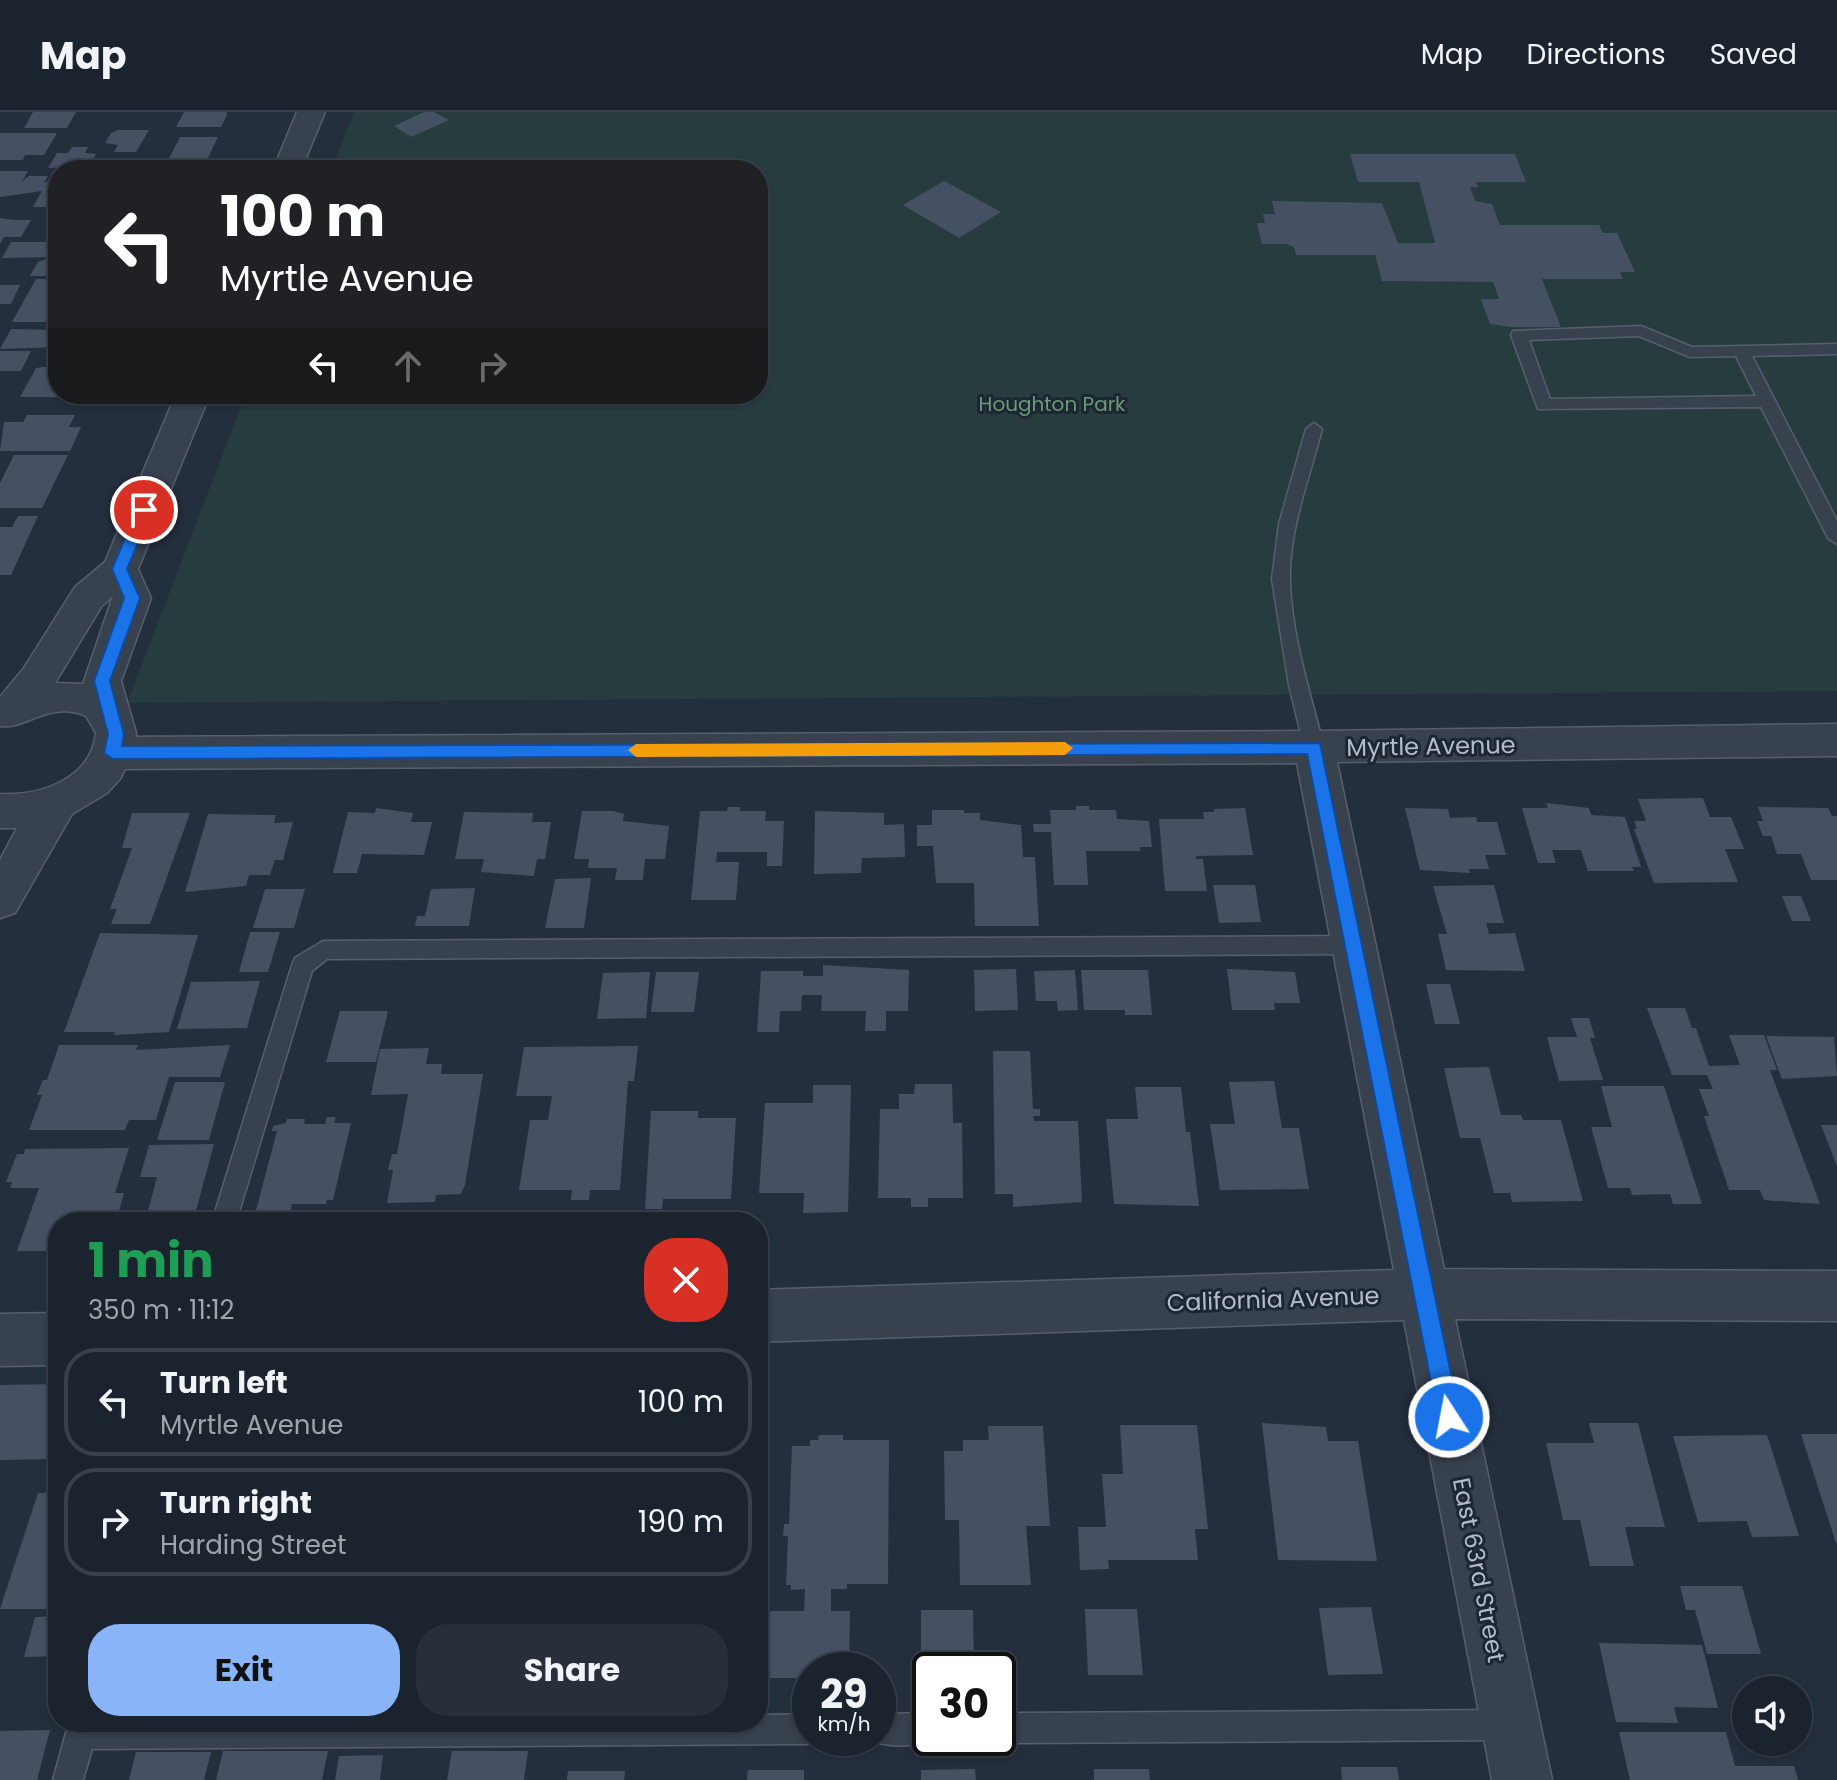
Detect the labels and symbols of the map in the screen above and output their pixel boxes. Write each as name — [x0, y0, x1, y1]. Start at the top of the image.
park label: Houghton Park — [979, 390, 1126, 418]
pin — [110, 476, 178, 544]
street label: Myrtle Avenue — [1346, 728, 1516, 764]
street label: California Avenue — [1166, 1279, 1380, 1319]
position arrow — [1407, 1375, 1491, 1459]
street label: East 63rd Street — [1445, 1475, 1513, 1665]
speed limit sign: 30 — [912, 1652, 1016, 1756]

